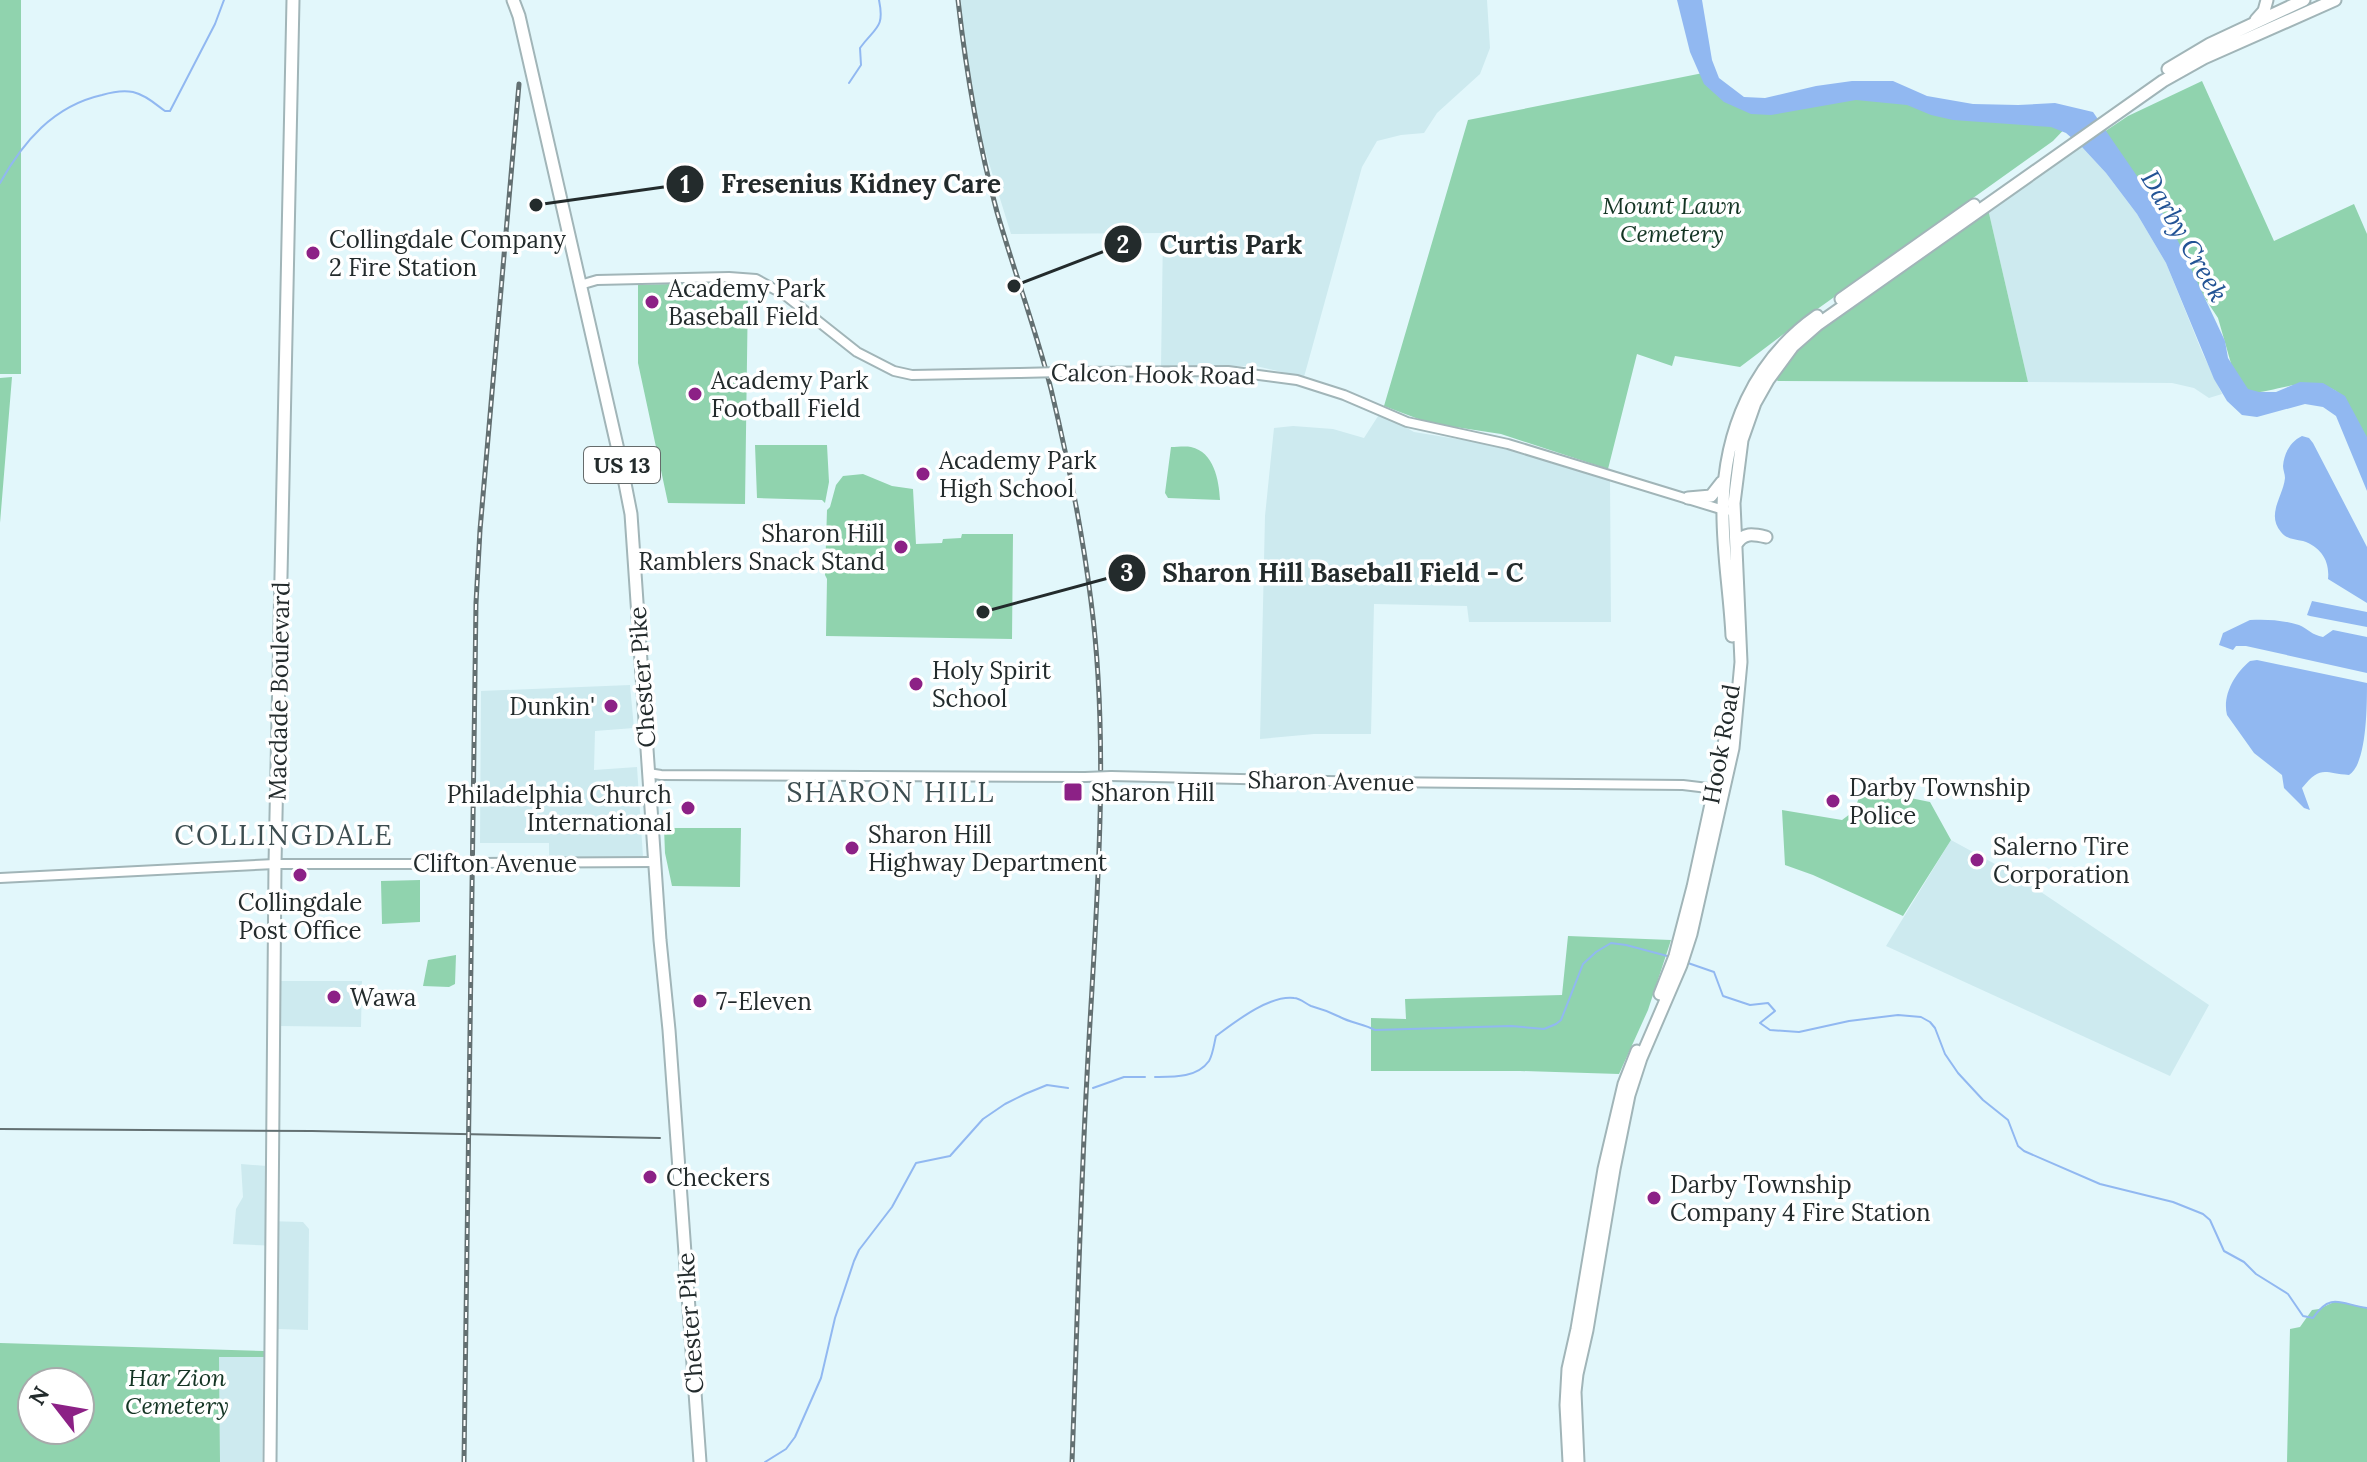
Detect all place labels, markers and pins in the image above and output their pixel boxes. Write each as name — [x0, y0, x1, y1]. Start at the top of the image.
callout: Fresenius Kidney Care — [665, 159, 1017, 209]
callout: Curtis Park — [1103, 219, 1318, 269]
place label: Collingdale Company 2 Fire Station — [329, 224, 566, 283]
marker: Collingdale Company 2 Fire Station — [304, 244, 322, 262]
place label: Academy Park Baseball Field — [667, 273, 826, 332]
marker: Academy Park Baseball Field — [643, 293, 661, 311]
place label: Academy Park Football Field — [710, 365, 869, 424]
marker: Academy Park Football Field — [686, 385, 704, 403]
place label: Academy Park High School — [938, 445, 1097, 504]
marker: Academy Park High School — [914, 465, 932, 483]
place label: Sharon Hill Ramblers Snack Stand — [638, 518, 885, 577]
marker: Sharon Hill Ramblers Snack Stand — [892, 538, 910, 556]
callout: Sharon Hill Baseball Field - C — [1107, 548, 1540, 598]
place label: Holy Spirit School — [932, 655, 1052, 714]
marker: Holy Spirit School — [907, 675, 925, 693]
place label: Dunkin' — [509, 691, 595, 722]
marker: Dunkin' — [602, 697, 620, 715]
place label: Darby Township Police — [1849, 772, 2031, 831]
place label: Sharon Hill — [1091, 777, 1215, 808]
place label: Philadelphia Church International — [447, 779, 672, 838]
marker: Sharon Hill — [1062, 781, 1084, 803]
marker: Darby Township Police — [1824, 792, 1842, 810]
marker: Philadelphia Church International — [679, 799, 697, 817]
place label: Sharon Hill Highway Department — [868, 819, 1108, 878]
place label: Salerno Tire Corporation — [1993, 831, 2130, 890]
marker: Sharon Hill Highway Department — [843, 839, 861, 857]
marker: Salerno Tire Corporation — [1968, 851, 1986, 869]
marker: Collingdale Post Office — [291, 866, 309, 884]
place label: Collingdale Post Office — [238, 887, 362, 946]
place label: Wawa — [350, 982, 416, 1013]
place label: 7-Eleven — [716, 986, 812, 1017]
marker: Wawa — [325, 988, 343, 1006]
marker: 7-Eleven — [691, 992, 709, 1010]
place label: Checkers — [666, 1162, 770, 1193]
marker: Checkers — [641, 1168, 659, 1186]
place label: Darby Township Company 4 Fire Station — [1670, 1169, 1931, 1228]
marker: Darby Township Company 4 Fire Station — [1645, 1189, 1663, 1207]

